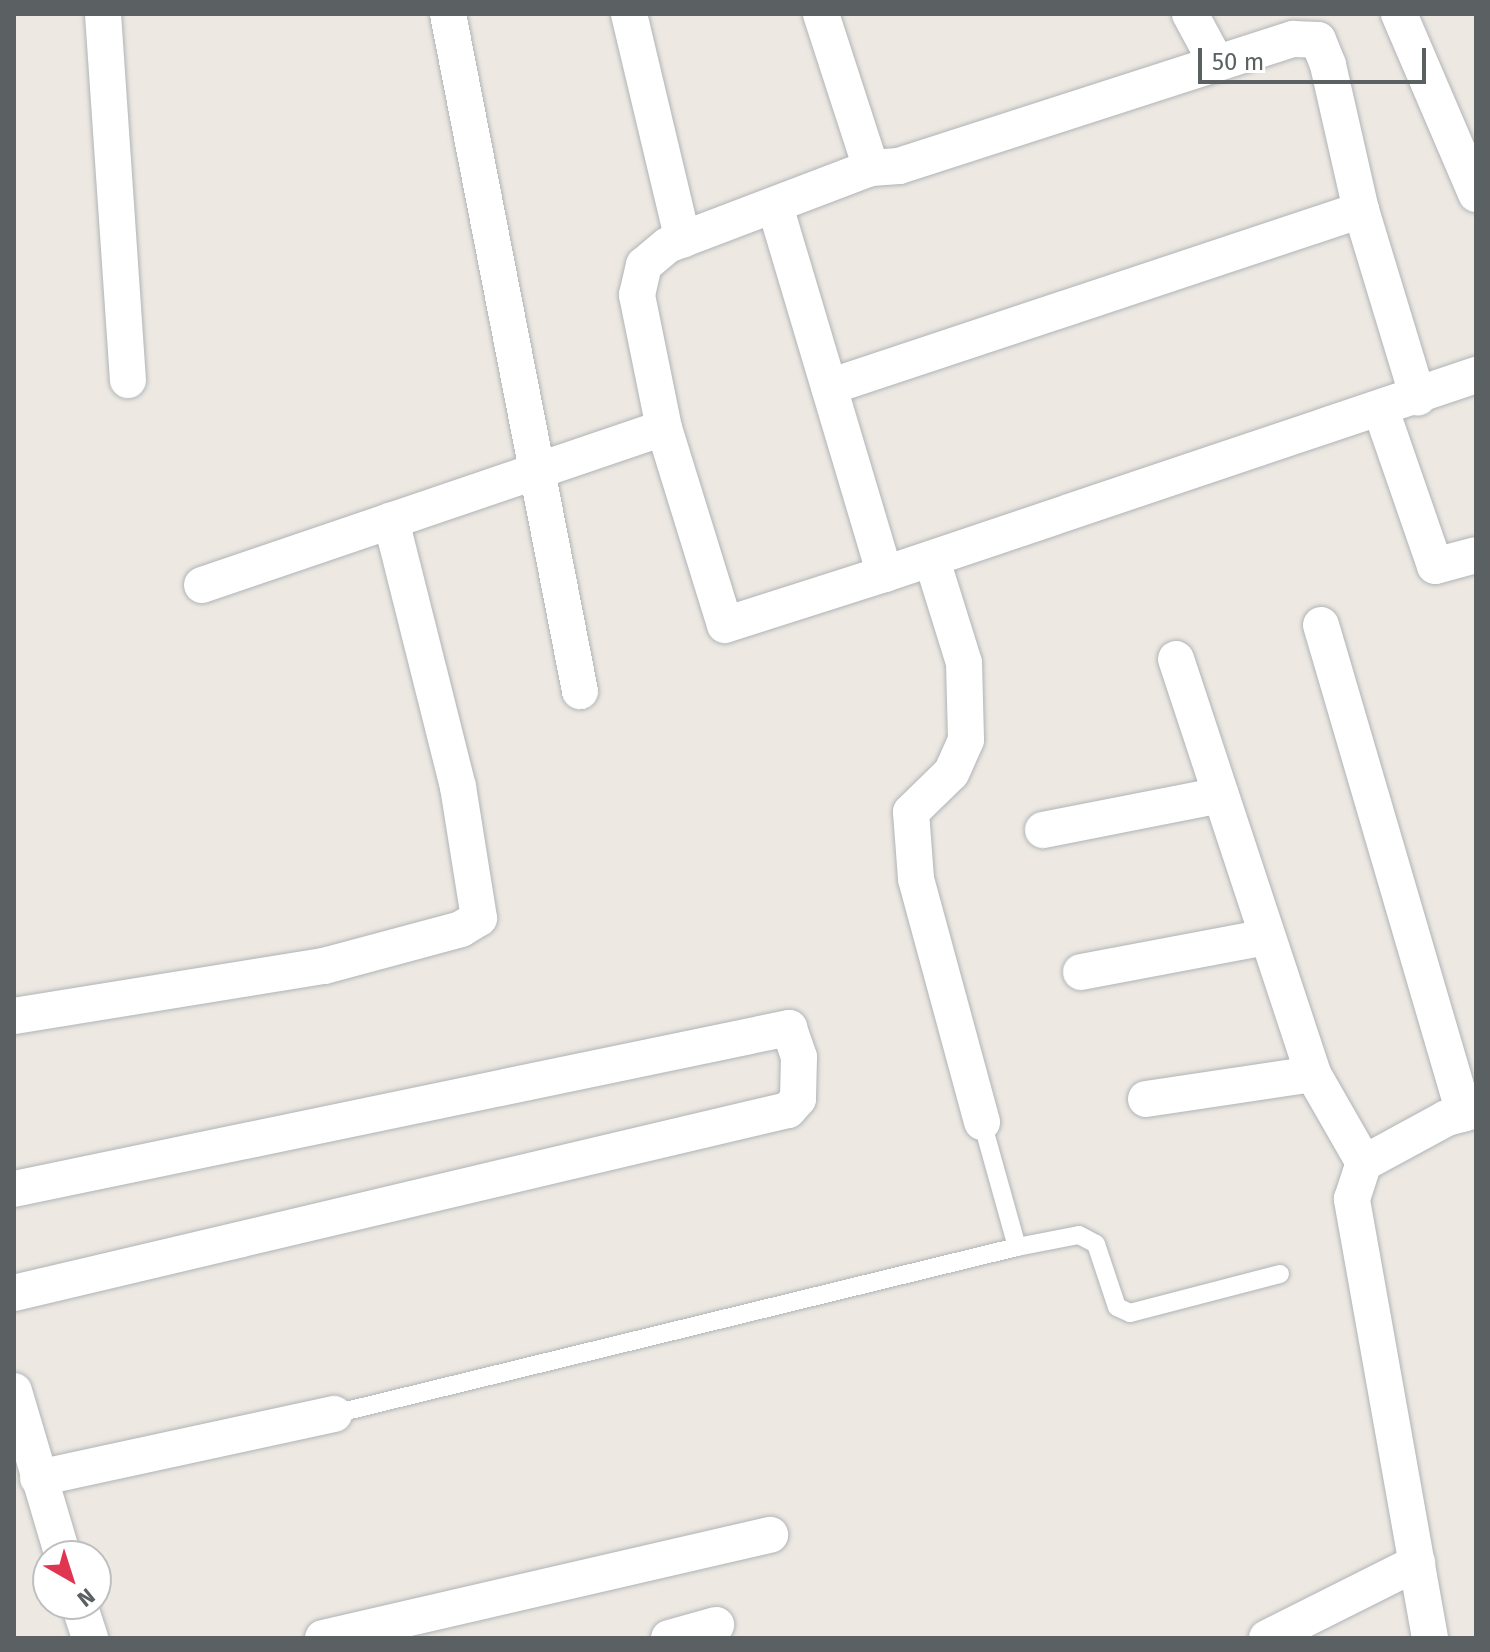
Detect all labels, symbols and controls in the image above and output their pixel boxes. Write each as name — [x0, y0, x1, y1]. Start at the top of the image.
scale bar — [1202, 32, 1430, 82]
text: 50 m — [1212, 48, 1264, 76]
north arrow — [32, 1540, 112, 1620]
text: N — [72, 1582, 100, 1613]

